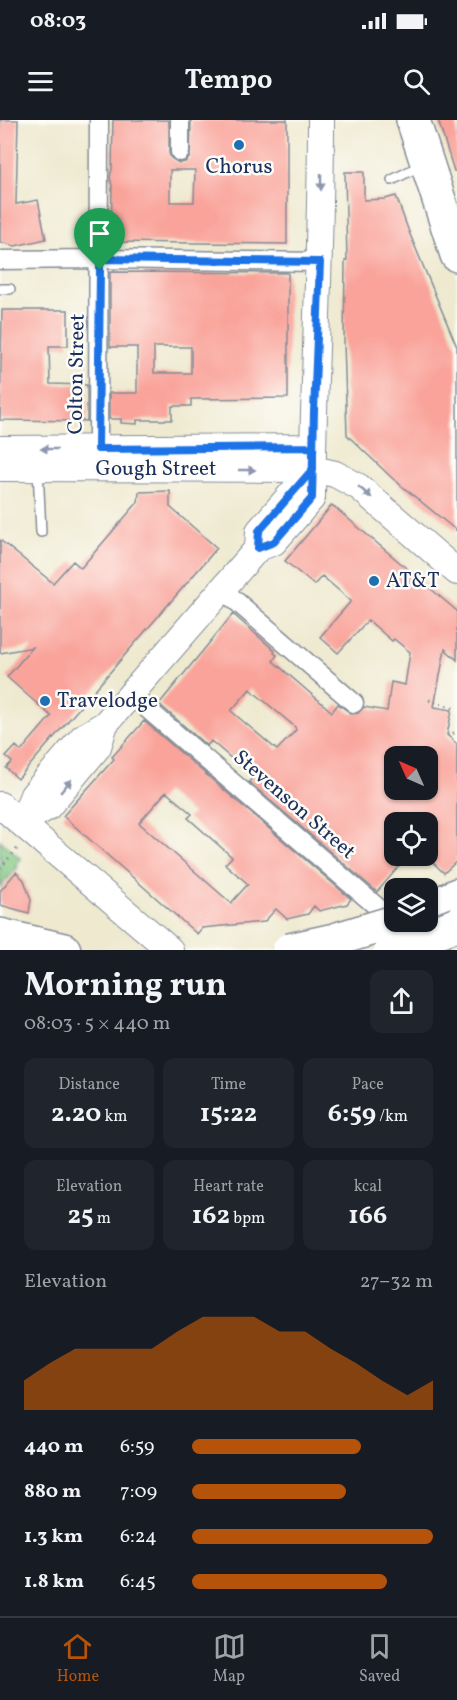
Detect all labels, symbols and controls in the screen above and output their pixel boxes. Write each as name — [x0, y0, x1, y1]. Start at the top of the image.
text: 08:03 — [30, 6, 86, 37]
text: Tempo — [185, 62, 272, 100]
icon: menu — [24, 65, 57, 98]
icon: search — [400, 65, 433, 98]
marker: Chorus — [232, 138, 246, 152]
place label: Chorus — [205, 153, 273, 182]
one-way arrow — [316, 173, 326, 192]
pin — [74, 208, 125, 270]
icon: arrive — [83, 217, 116, 250]
street label: Colton Street — [61, 313, 93, 435]
one-way arrow — [40, 444, 59, 454]
street label: Gough Street — [96, 455, 216, 484]
one-way arrow — [238, 465, 257, 475]
one-way arrow — [357, 486, 373, 499]
place label: AT&T — [386, 567, 439, 596]
marker: AT&T — [367, 574, 381, 588]
place label: Travelodge — [57, 687, 158, 716]
marker: Travelodge — [38, 694, 52, 708]
street label: Stevenson Street — [226, 744, 362, 866]
north arrow — [384, 746, 438, 800]
map controls — [384, 746, 438, 932]
one-way arrow — [59, 779, 72, 794]
button: locate — [384, 812, 438, 866]
button: layers — [384, 878, 438, 932]
text: Morning run — [24, 964, 227, 1010]
button: share — [370, 970, 433, 1033]
text: 08:03 · 5 × 440 m — [24, 1010, 170, 1038]
text: Distance — [59, 1074, 120, 1096]
text: Time — [211, 1074, 246, 1096]
text: Pace — [352, 1074, 384, 1096]
text: 2.20 — [51, 1096, 101, 1132]
text: 15:22 — [200, 1096, 257, 1132]
text: 6:59 — [328, 1096, 376, 1132]
text: km — [101, 1106, 127, 1128]
text: /km — [376, 1106, 408, 1128]
text: Elevation — [56, 1176, 122, 1198]
text: Heart rate — [193, 1176, 264, 1198]
text: kcal — [354, 1176, 382, 1198]
text: 25 — [67, 1198, 93, 1234]
text: 162 — [192, 1198, 230, 1234]
text: 166 — [348, 1198, 387, 1234]
text: m — [93, 1208, 111, 1230]
text: bpm — [230, 1208, 265, 1230]
text: Elevation — [24, 1268, 107, 1296]
text: 27–32 m — [360, 1268, 433, 1296]
text: 440 m — [24, 1433, 84, 1461]
text: 6:59 — [120, 1433, 154, 1461]
text: 880 m — [24, 1478, 81, 1506]
text: 7:09 — [120, 1478, 157, 1506]
text: 1.3 km — [24, 1523, 83, 1551]
text: 6:24 — [120, 1523, 157, 1551]
text: 1.8 km — [24, 1568, 84, 1596]
text: 6:45 — [120, 1568, 156, 1596]
tab: Home — [57, 1630, 99, 1688]
tab: Map — [213, 1630, 246, 1688]
tab: Saved — [359, 1630, 400, 1688]

